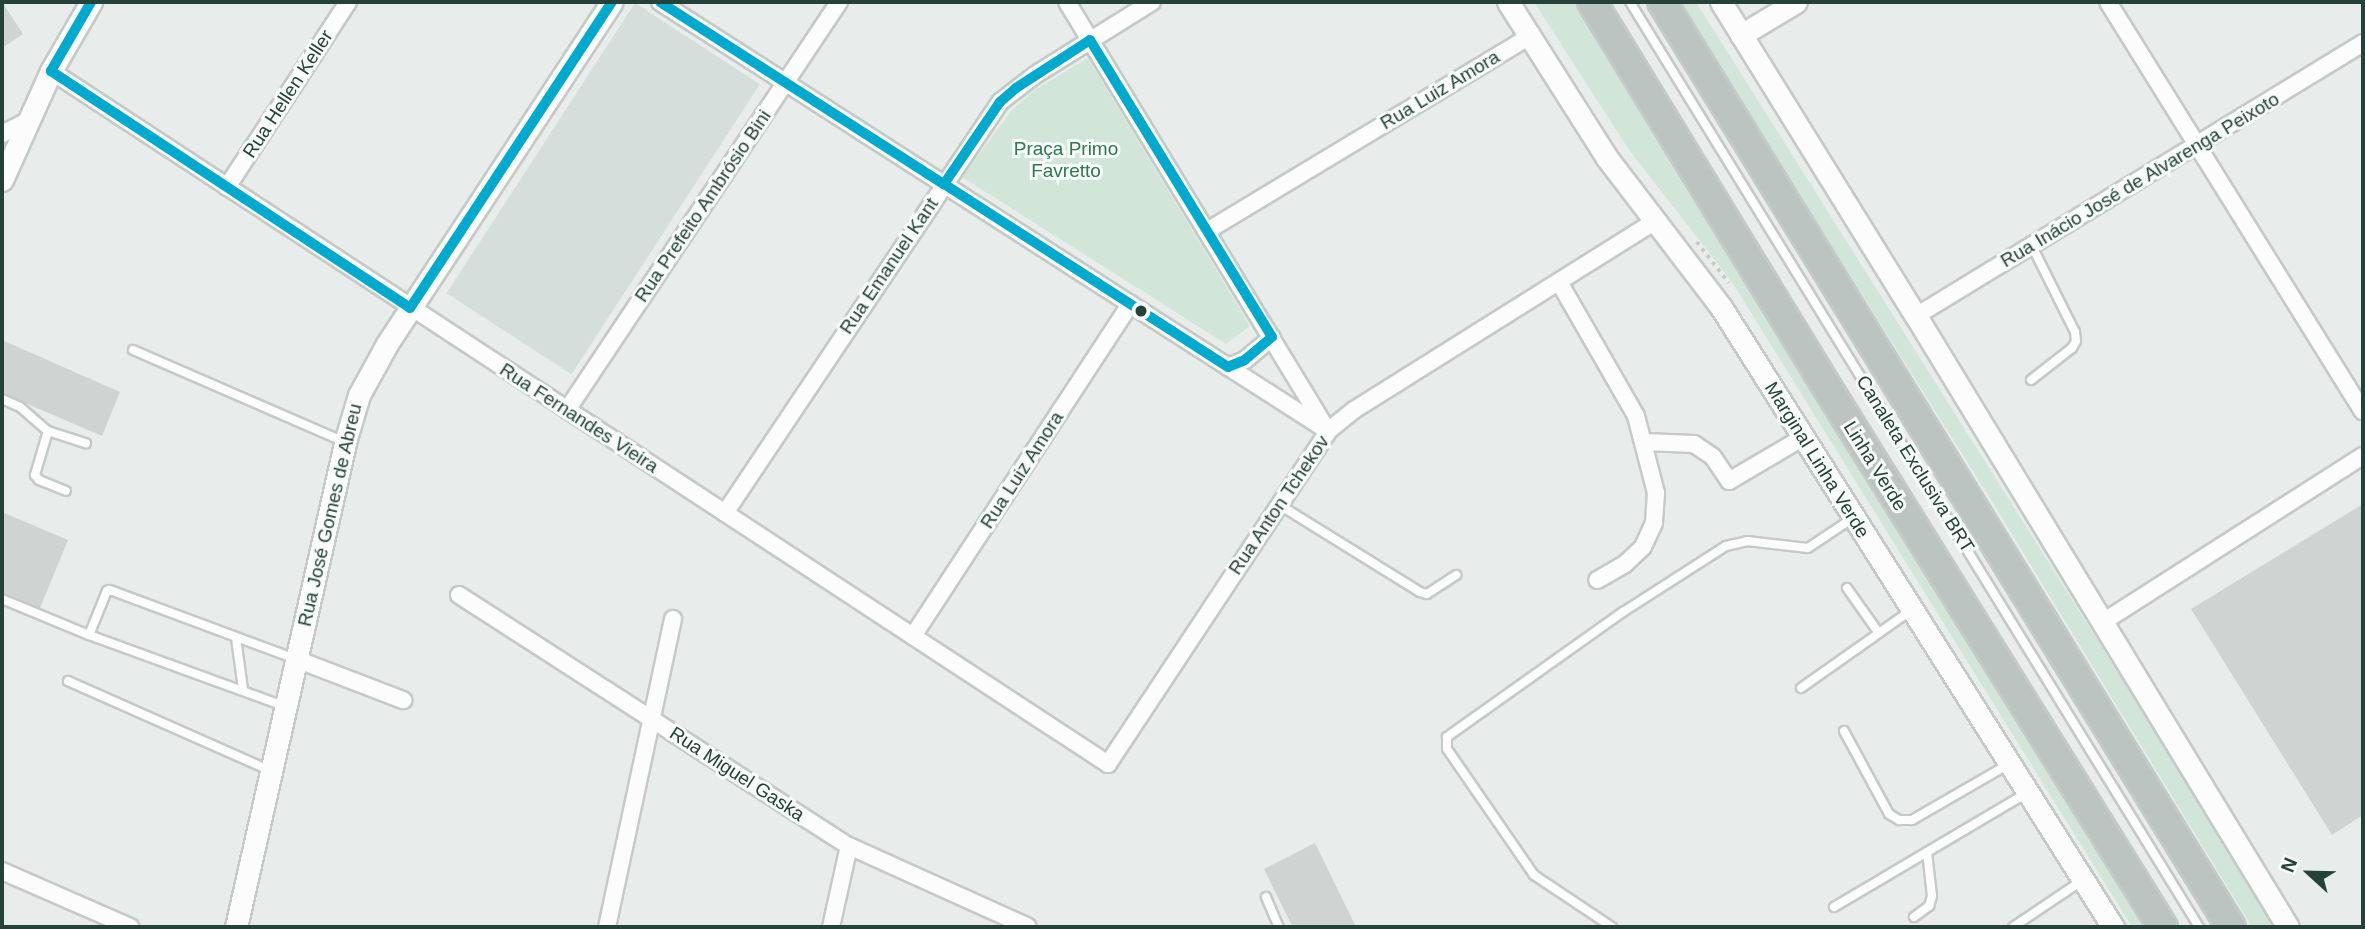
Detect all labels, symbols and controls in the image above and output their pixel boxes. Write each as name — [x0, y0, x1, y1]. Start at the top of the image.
street label: Rua Hellen Keller — [238, 26, 338, 162]
street label: Rua Luiz Amora — [1376, 45, 1504, 135]
street label: Rua Inácio José de Alvarenga Peixoto — [1996, 87, 2284, 273]
street label: Rua Prefeito Ambrósio Bini — [630, 105, 776, 307]
park label: Praça Primo Favretto — [1014, 138, 1118, 182]
street label: Rua Emanuel Kant — [835, 194, 943, 338]
unlabelled marker — [1134, 304, 1148, 318]
street label: Rua Fernandes Vieira — [495, 358, 663, 478]
street label: Canaleta Exclusiva BRT — [1851, 371, 1979, 557]
street label: Marginal Linha Verde — [1760, 378, 1874, 542]
street label: Rua José Gomes de Abreu — [293, 401, 367, 629]
street label: Rua Luiz Amora — [975, 407, 1069, 533]
street label: Linha Verde — [1838, 417, 1912, 515]
street label: Rua Anton Tchekov — [1223, 430, 1335, 580]
street label: Rua Miguel Gaska — [665, 722, 809, 826]
north arrow — [2274, 838, 2344, 908]
text: N — [2277, 855, 2301, 875]

